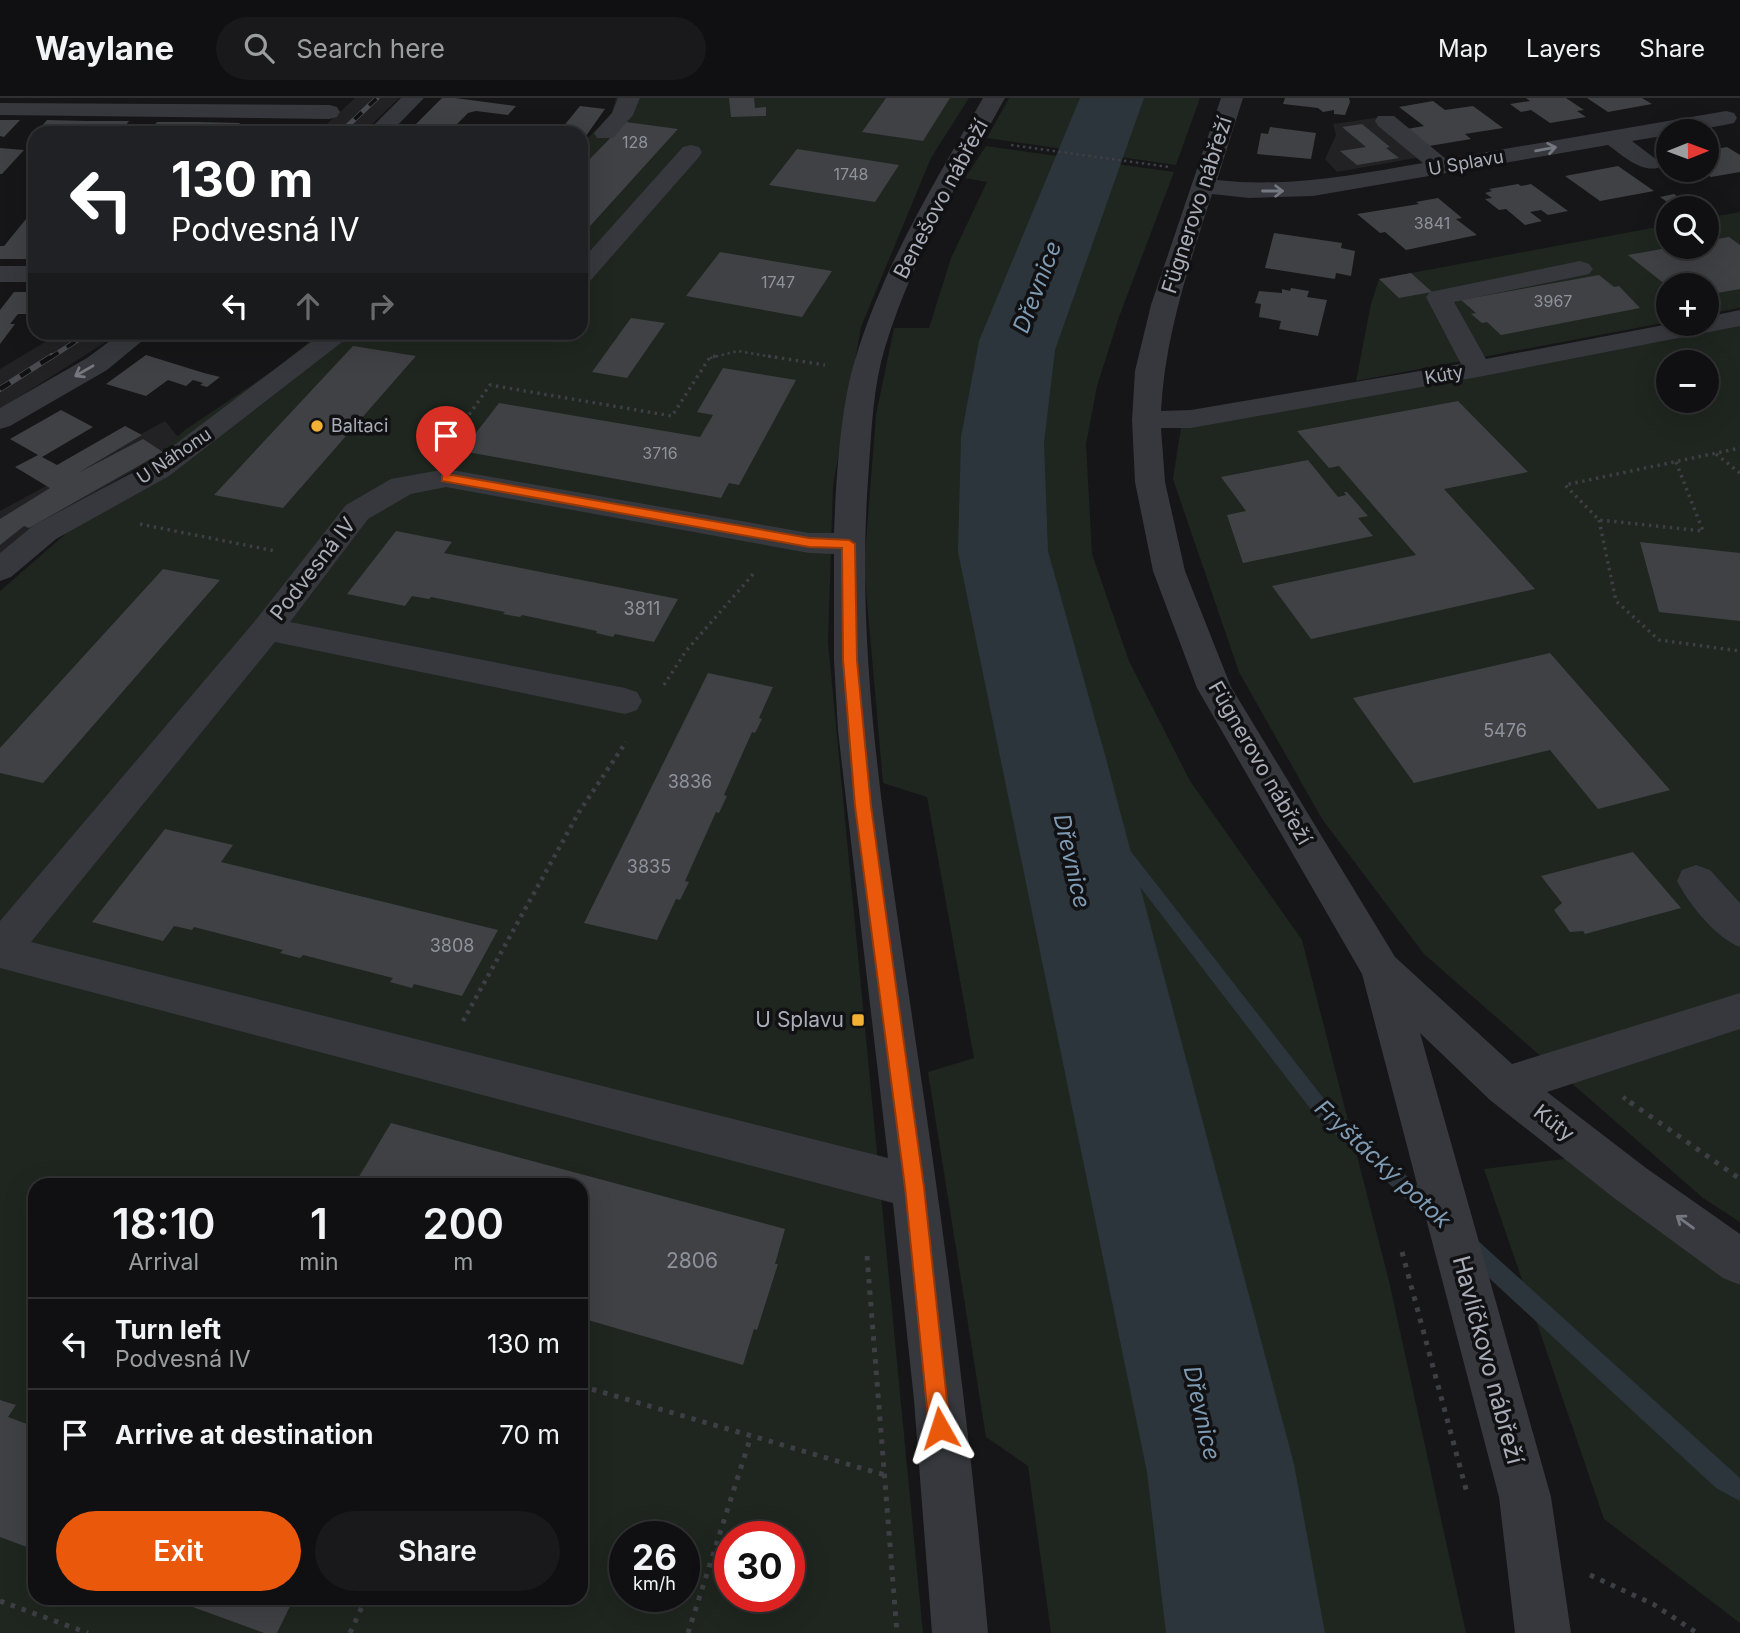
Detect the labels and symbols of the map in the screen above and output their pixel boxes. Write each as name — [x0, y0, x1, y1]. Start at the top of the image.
street label: Fügnerovo nábřeží — [1156, 112, 1237, 296]
street label: Benešovo nábřeží — [888, 114, 994, 283]
north arrow — [1656, 119, 1718, 182]
house number: 128 — [622, 132, 648, 152]
one-way arrow — [1534, 142, 1557, 155]
street label: U Splavu — [1427, 146, 1505, 179]
house number: 1748 — [834, 164, 868, 184]
one-way arrow — [1261, 184, 1284, 198]
house number: 3841 — [1414, 213, 1450, 233]
water label: Dřevnice — [1007, 237, 1067, 337]
house number: 1747 — [761, 272, 795, 292]
house number: 3967 — [1534, 291, 1572, 311]
street label: Kúty — [1423, 361, 1465, 388]
one-way arrow — [74, 365, 94, 379]
pin — [416, 406, 476, 478]
place label: Baltaci — [331, 415, 388, 436]
marker: Baltaci — [309, 418, 325, 434]
street label: U Náhonu — [133, 423, 215, 488]
house number: 3716 — [642, 443, 678, 463]
street label: Podvesná IV — [265, 512, 361, 625]
house number: 3811 — [624, 598, 660, 619]
street label: Fügnerovo nábřeží — [1203, 677, 1318, 850]
house number: 5476 — [1483, 720, 1527, 741]
house number: 3836 — [668, 771, 712, 792]
water label: Dřevnice — [1048, 811, 1096, 911]
house number: 3835 — [627, 856, 671, 877]
house number: 3808 — [430, 935, 474, 956]
place label: U Splavu — [755, 1007, 844, 1032]
marker: U Splavu — [850, 1012, 866, 1028]
water label: Fryštácký potok — [1309, 1094, 1457, 1234]
street label: Kúty — [1529, 1099, 1580, 1146]
one-way arrow — [1676, 1215, 1695, 1229]
house number: 2806 — [666, 1248, 718, 1273]
street label: Havlíčkovo nábřeží — [1447, 1253, 1530, 1467]
water label: Dřevnice — [1178, 1363, 1226, 1463]
position arrow — [903, 1391, 977, 1465]
speed limit sign: 30 — [714, 1521, 805, 1612]

